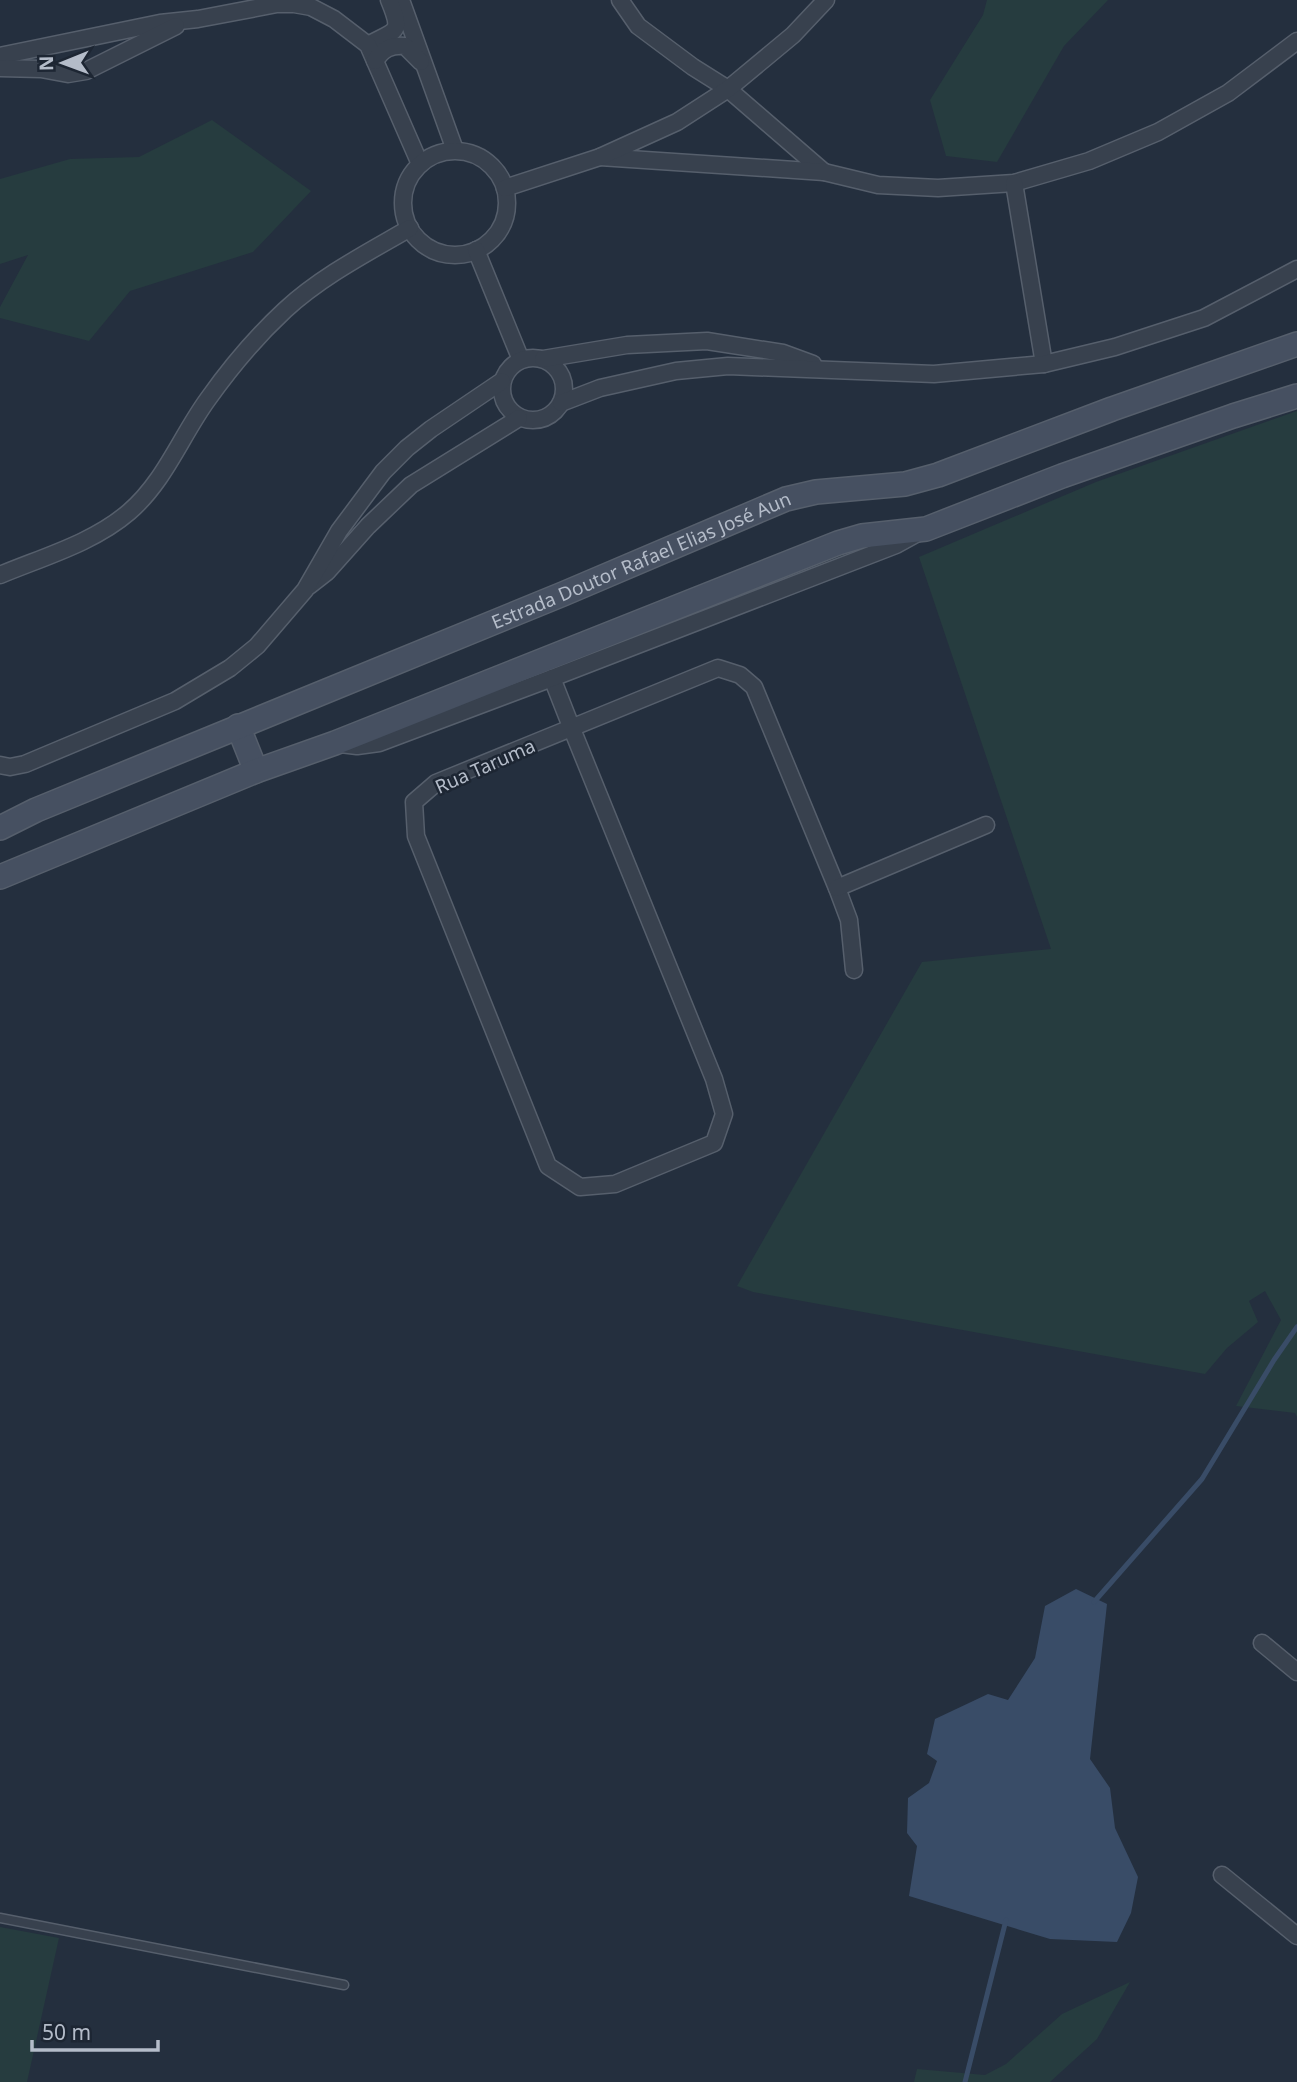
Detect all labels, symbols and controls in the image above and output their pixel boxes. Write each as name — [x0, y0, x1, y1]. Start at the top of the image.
north arrow — [28, 28, 98, 98]
text: N — [33, 55, 59, 71]
street label: Estrada Doutor Rafael Elias José Aun — [488, 485, 795, 635]
street label: Rua Taruma — [431, 732, 539, 800]
scale bar — [32, 2008, 158, 2052]
text: 50 m — [42, 2018, 91, 2046]

